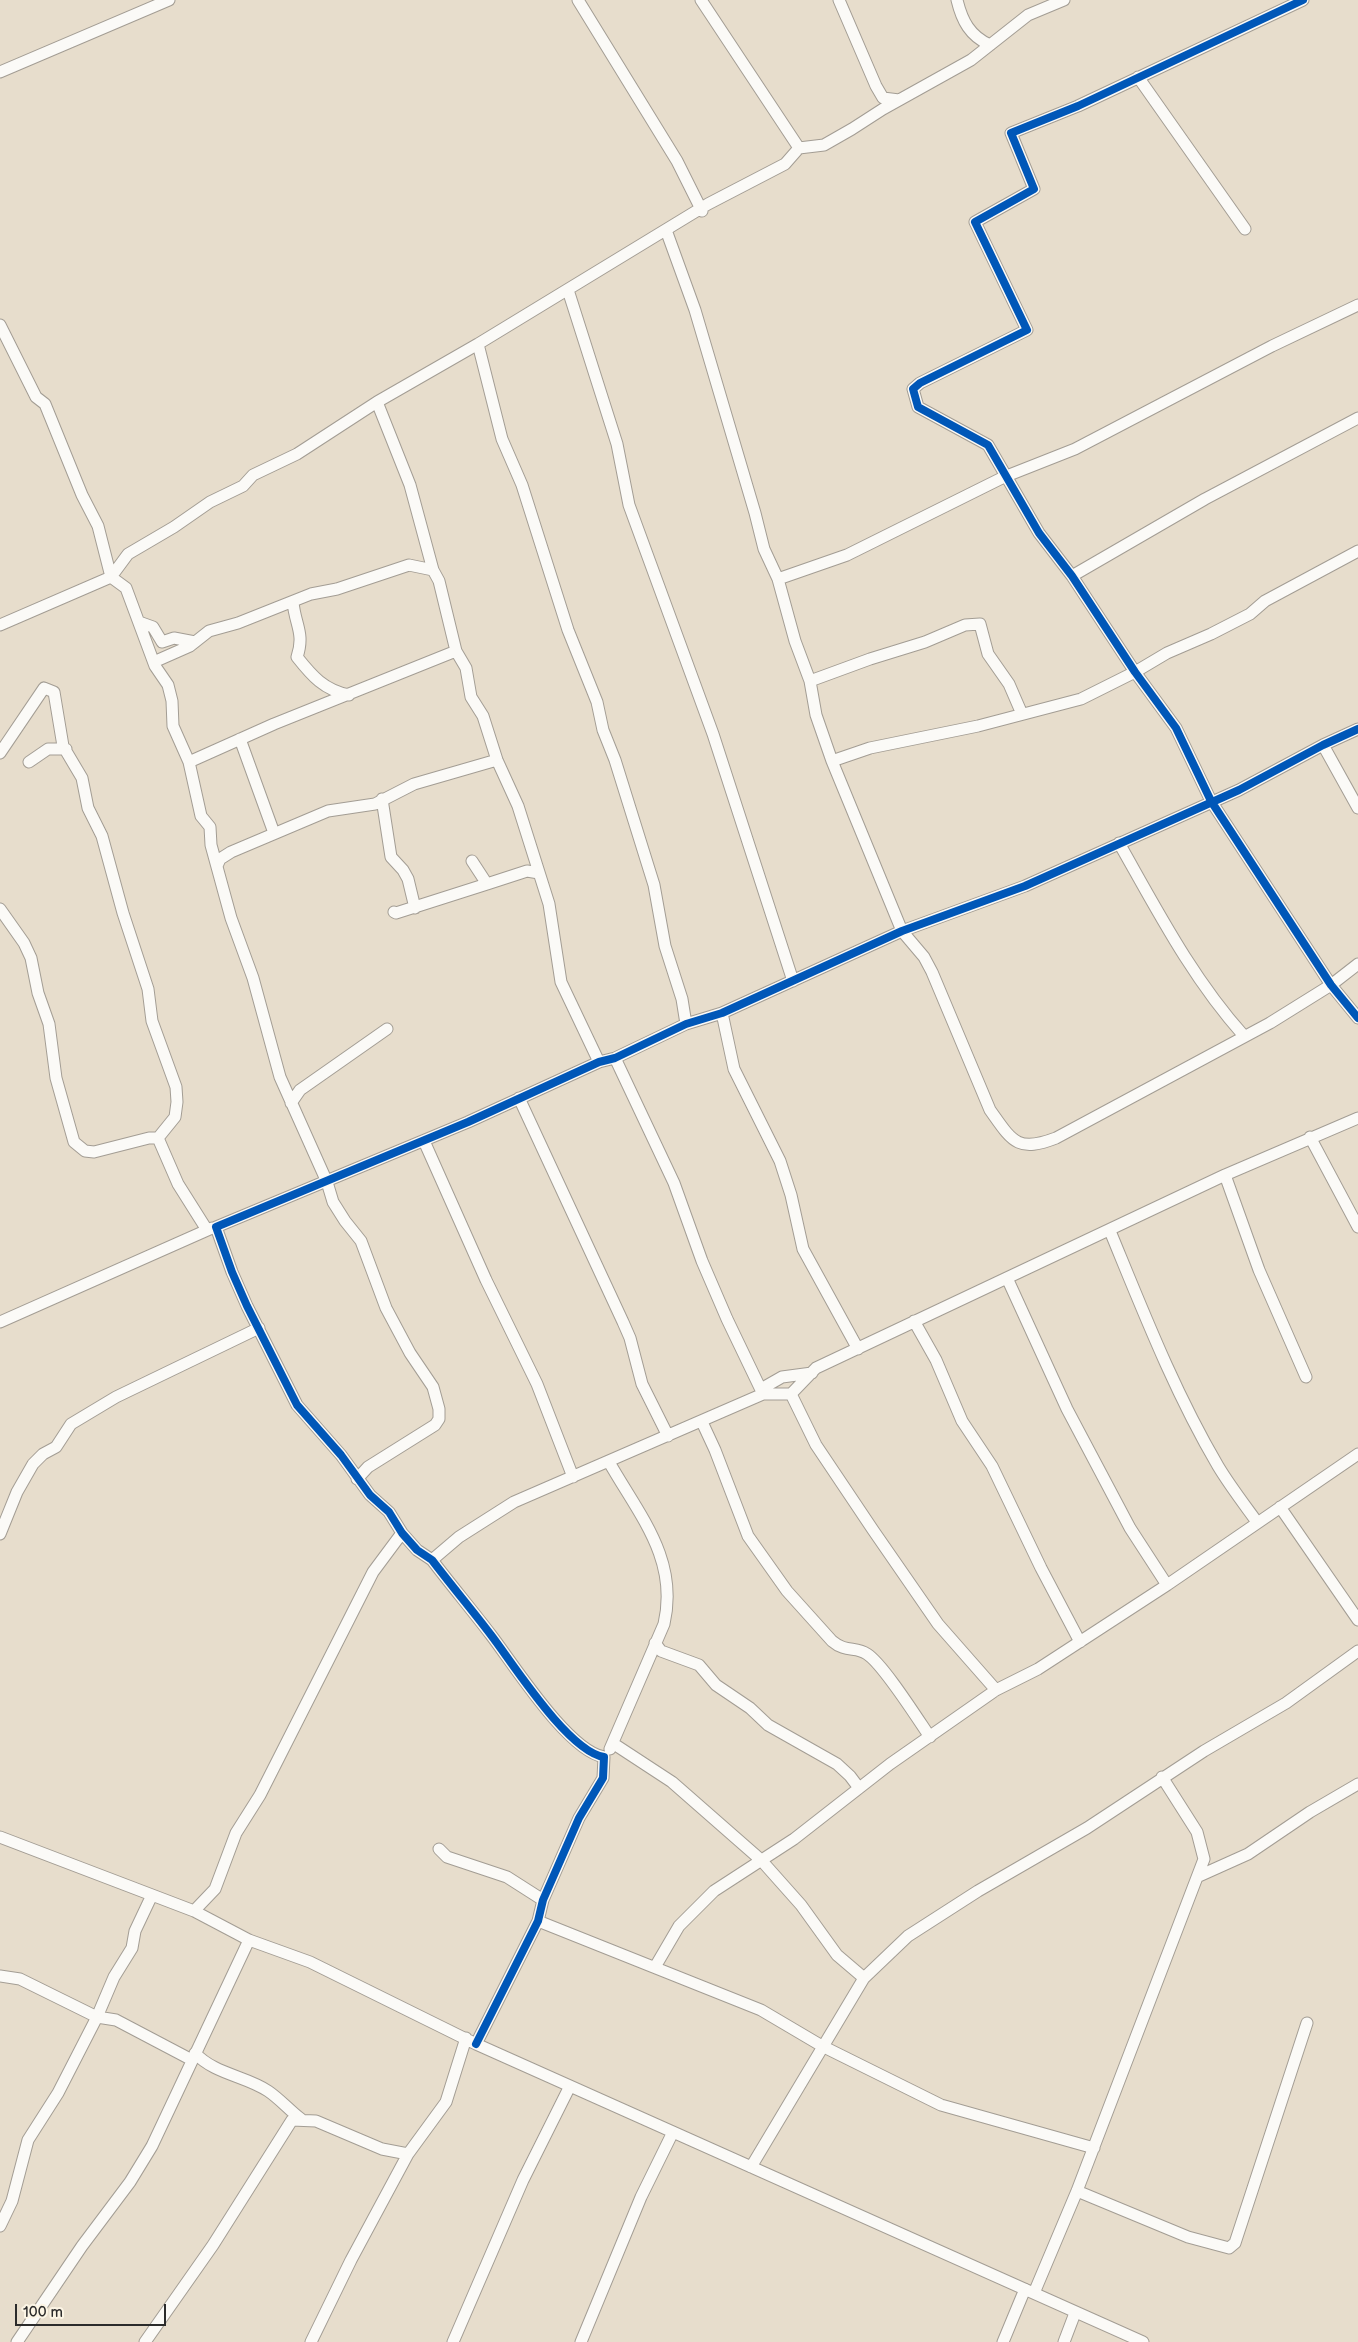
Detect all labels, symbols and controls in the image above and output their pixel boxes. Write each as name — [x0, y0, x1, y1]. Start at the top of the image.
scale bar — [18, 2294, 169, 2326]
text: 100 m — [23, 2303, 63, 2322]

